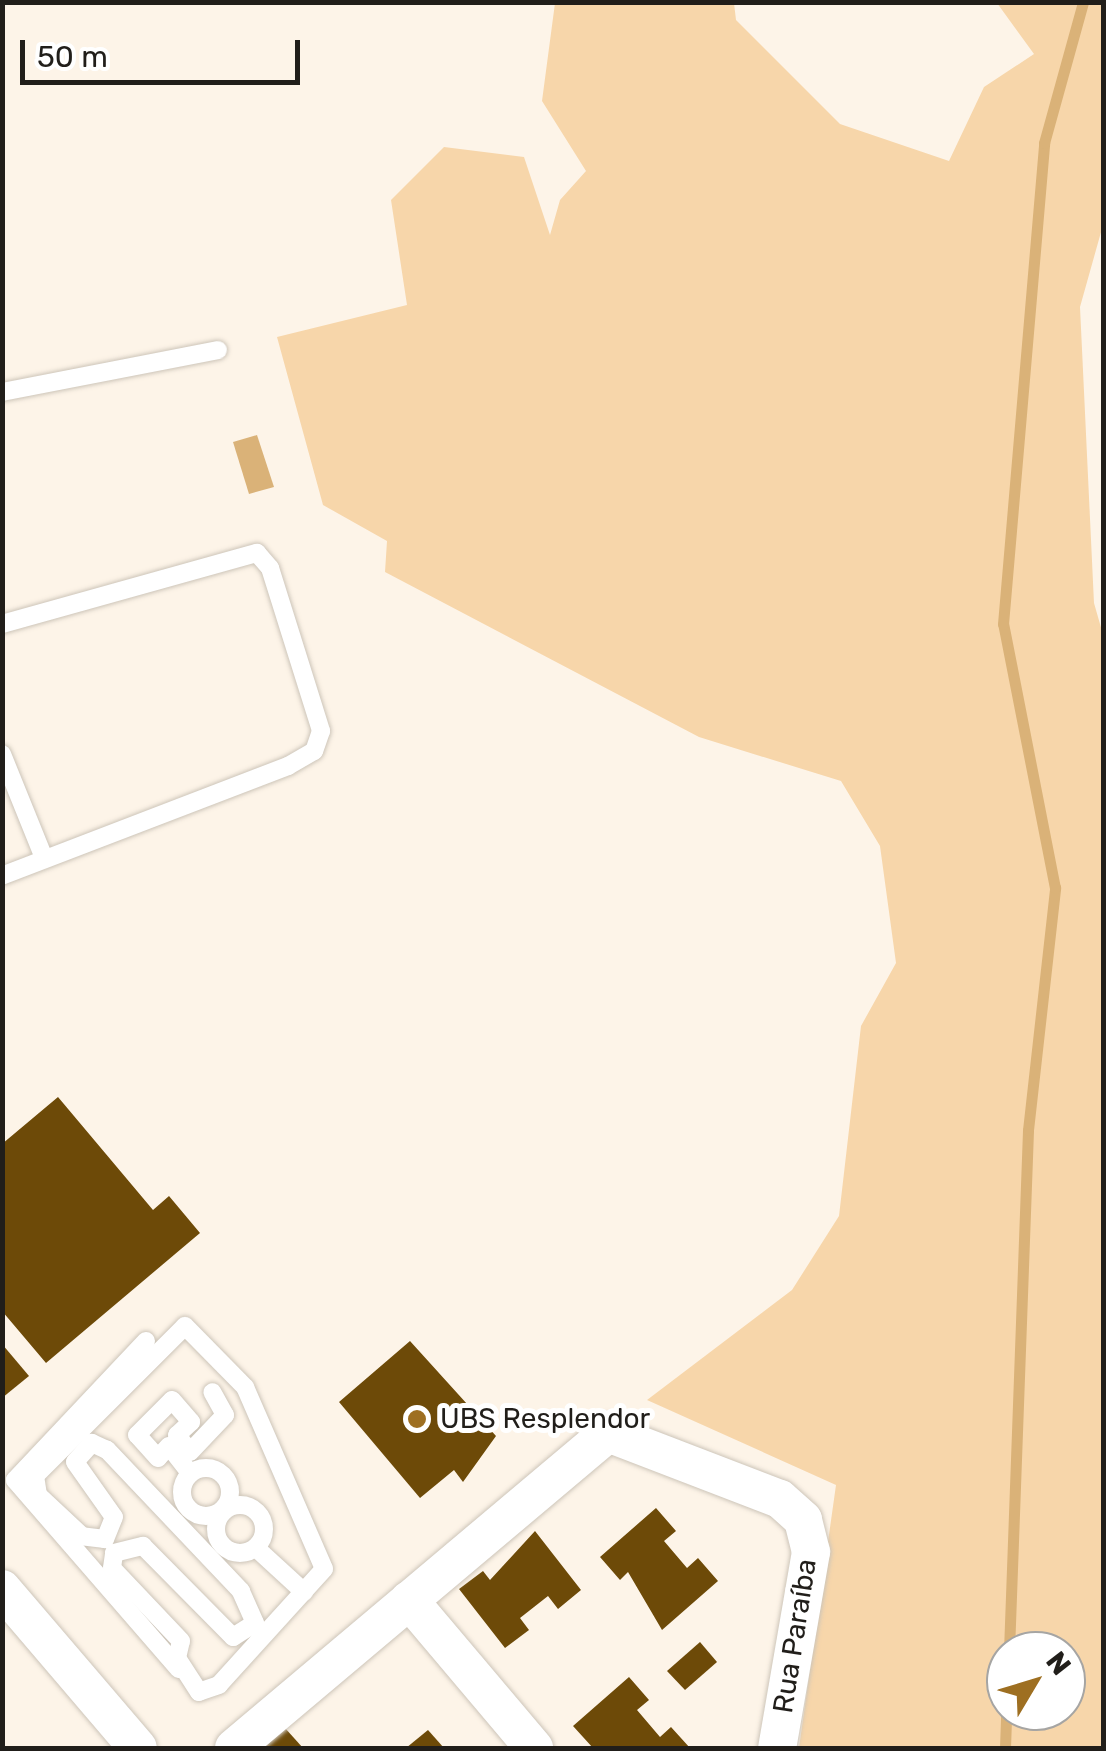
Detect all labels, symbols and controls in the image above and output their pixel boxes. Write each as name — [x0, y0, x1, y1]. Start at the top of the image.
scale bar — [25, 20, 305, 82]
text: 50 m — [37, 39, 108, 75]
place label: UBS Resplendor — [440, 1402, 650, 1436]
marker: UBS Resplendor — [404, 1406, 430, 1432]
street label: Rua Paraíba — [766, 1557, 824, 1715]
north arrow — [986, 1631, 1086, 1731]
text: N — [1039, 1645, 1078, 1682]

